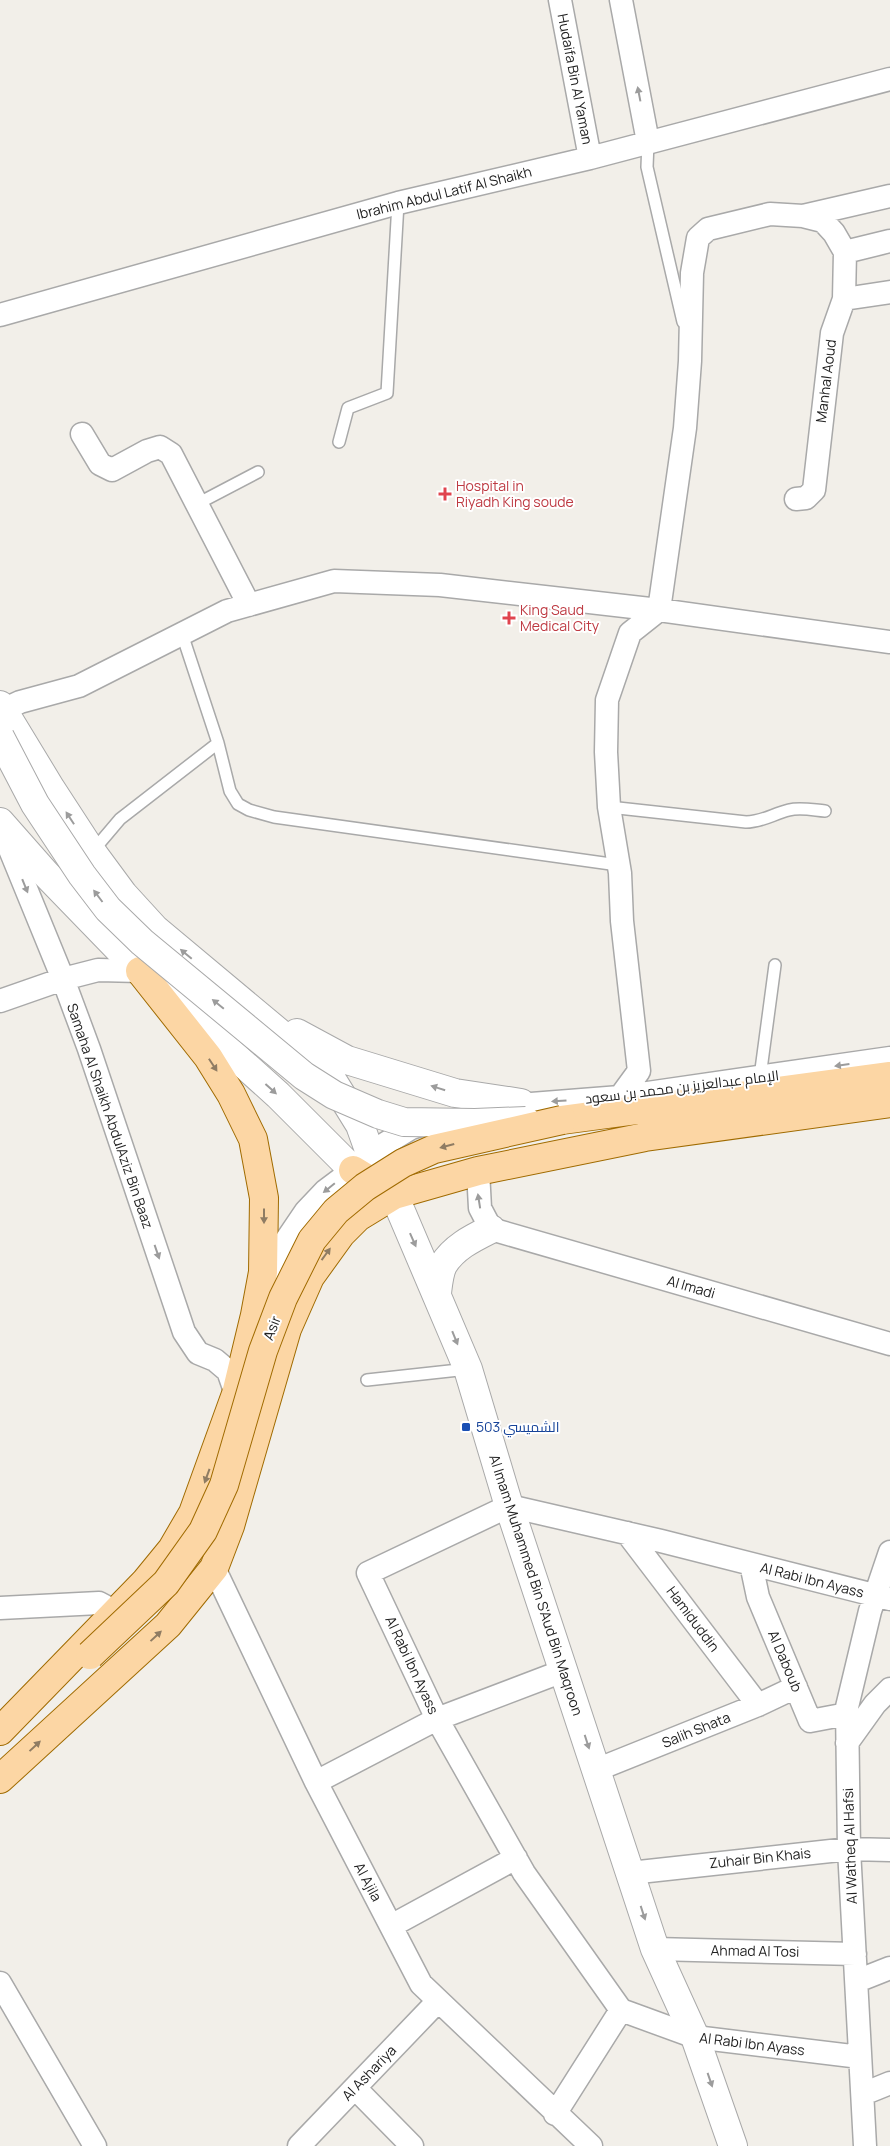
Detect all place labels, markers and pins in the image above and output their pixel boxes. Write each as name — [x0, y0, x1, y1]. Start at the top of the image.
place label: Hospital in Riyadh King soude — [456, 476, 574, 511]
marker: Hospital in Riyadh King soude — [438, 487, 452, 501]
place label: King Saud Medical City — [520, 600, 600, 635]
marker: King Saud Medical City — [502, 611, 516, 625]
place label: الشميسي 503 — [476, 1417, 559, 1438]
marker: الشميسي 503 — [460, 1421, 472, 1433]

